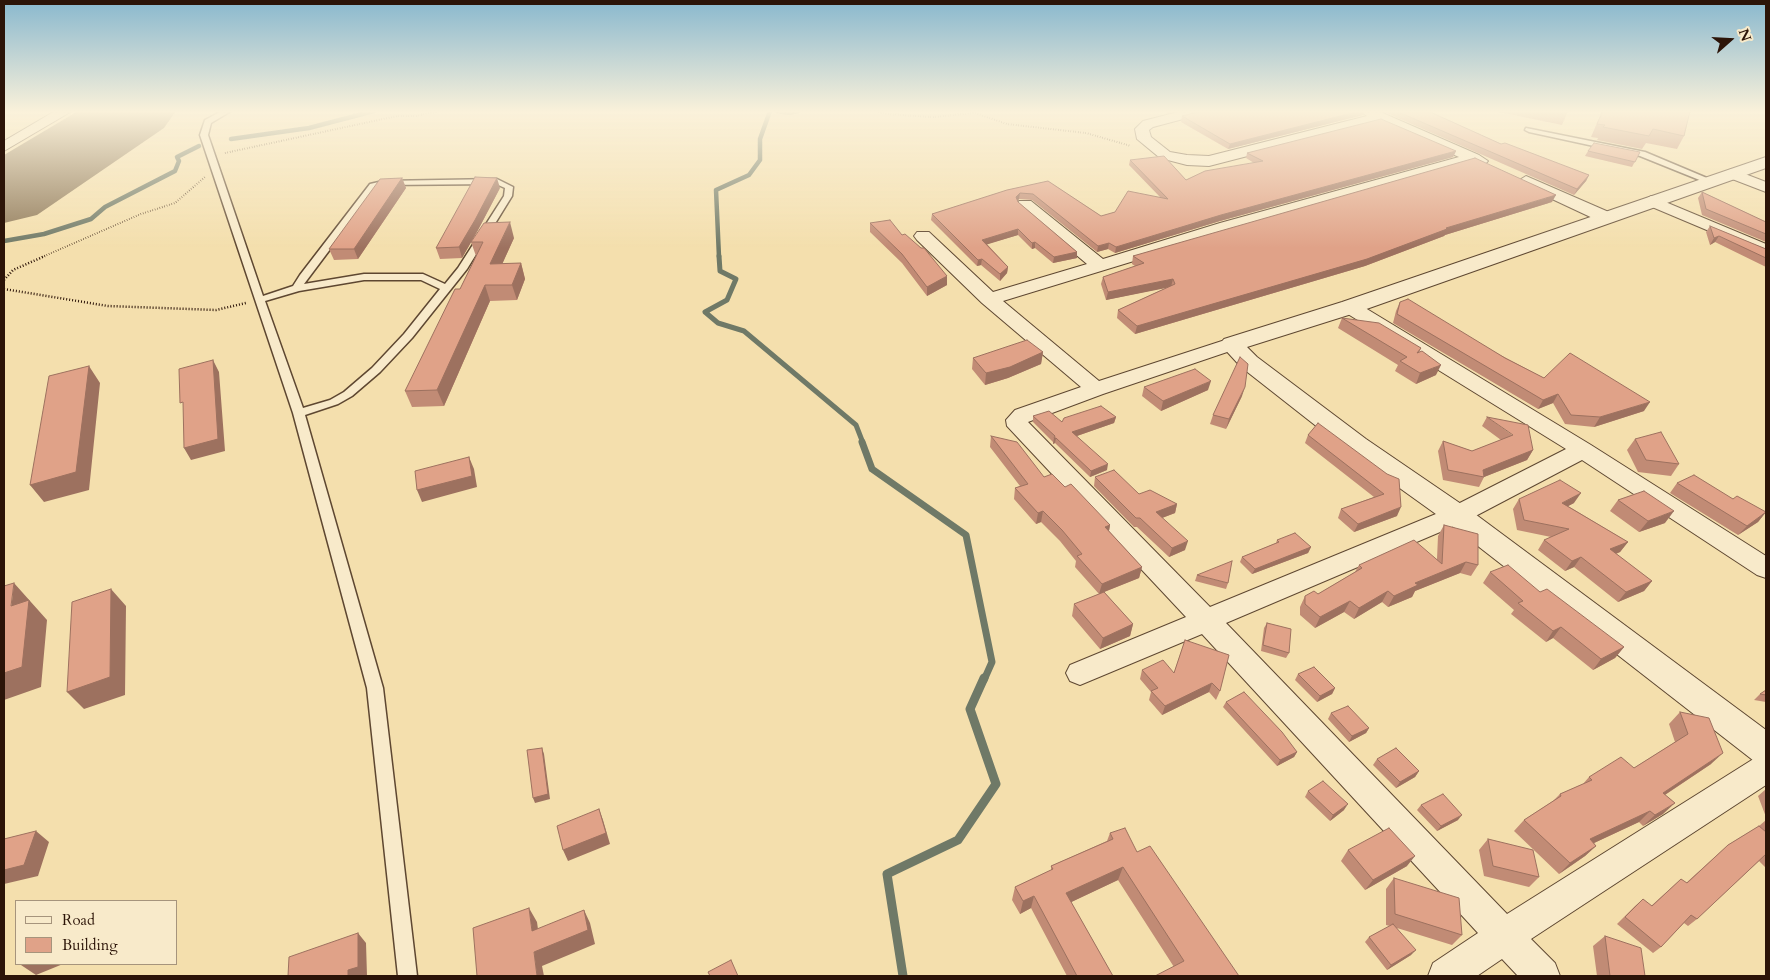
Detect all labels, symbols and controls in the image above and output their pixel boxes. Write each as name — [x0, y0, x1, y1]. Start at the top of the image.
north arrow — [1705, 15, 1755, 65]
text: N — [1734, 26, 1756, 44]
legend — [15, 900, 178, 965]
text: Road — [62, 910, 95, 930]
text: Building — [62, 935, 118, 955]

